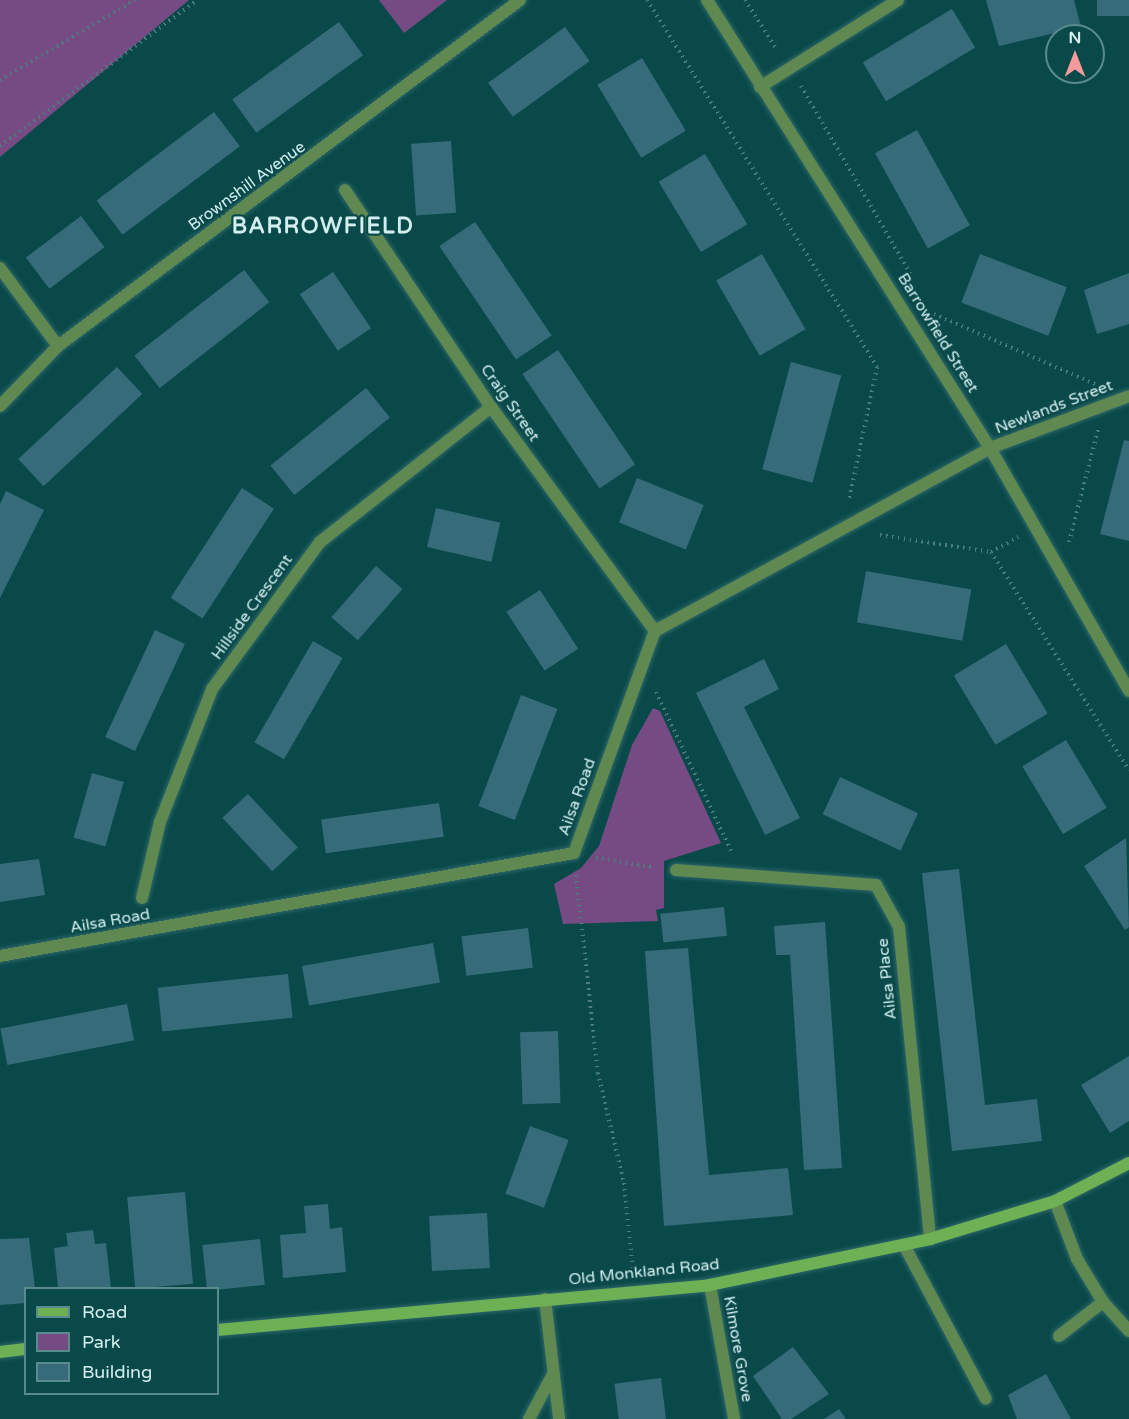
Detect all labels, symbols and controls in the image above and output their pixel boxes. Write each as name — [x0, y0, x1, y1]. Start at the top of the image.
north arrow — [1045, 24, 1105, 84]
text: N — [1069, 28, 1081, 48]
street label: Brownshill Avenue — [185, 137, 309, 235]
district label: BARROWFIELD — [232, 214, 414, 240]
street label: Barrowfield Street — [893, 270, 983, 396]
street label: Craig Street — [476, 361, 544, 445]
street label: Newlands Street — [992, 376, 1116, 438]
street label: Hillside Crescent — [207, 551, 297, 663]
street label: Ailsa Road — [554, 756, 600, 838]
street label: Ailsa Road — [69, 905, 151, 937]
street label: Ailsa Place — [873, 937, 901, 1021]
street label: Old Monkland Road — [568, 1255, 720, 1289]
legend — [24, 1287, 219, 1395]
street label: Kilmore Grove — [719, 1295, 757, 1403]
text: Road — [82, 1301, 127, 1323]
text: Park — [82, 1331, 120, 1353]
text: Building — [82, 1361, 152, 1383]

